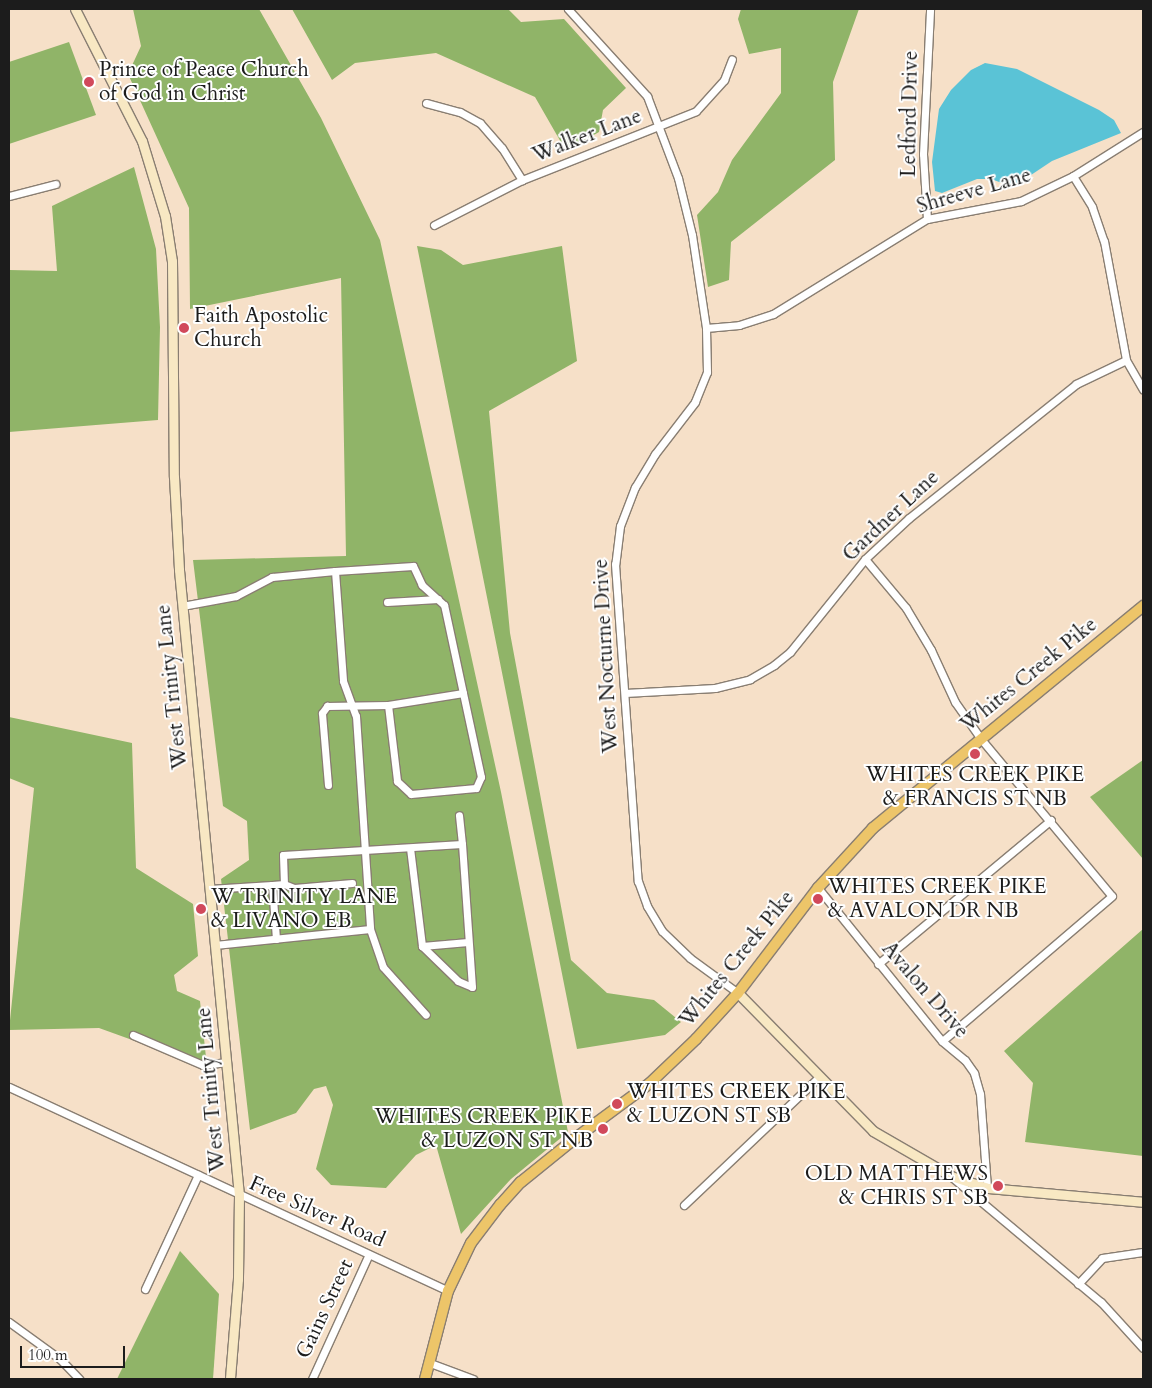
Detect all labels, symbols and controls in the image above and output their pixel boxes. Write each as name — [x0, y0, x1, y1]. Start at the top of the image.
street label: Ledford Drive — [896, 51, 924, 177]
place label: Prince of Peace Church of God in Christ — [99, 57, 309, 107]
marker: Prince of Peace Church of God in Christ — [83, 76, 95, 88]
street label: Walker Lane — [529, 104, 645, 168]
street label: Shreeve Lane — [914, 163, 1034, 219]
place label: Faith Apostolic Church — [194, 303, 328, 353]
marker: Faith Apostolic Church — [178, 322, 190, 334]
street label: Gardner Lane — [838, 465, 944, 567]
street label: West Nocturne Drive — [588, 558, 624, 754]
street label: West Trinity Lane — [151, 603, 193, 771]
street label: Whites Creek Pike — [956, 612, 1102, 738]
marker: WHITES CREEK PIKE & FRANCIS ST NB — [969, 748, 981, 760]
place label: WHITES CREEK PIKE & FRANCIS ST NB — [866, 762, 1084, 812]
place label: WHITES CREEK PIKE & AVALON DR NB — [828, 874, 1046, 924]
place label: W TRINITY LANE & LIVANO EB — [211, 884, 397, 934]
street label: Whites Creek Pike — [674, 886, 800, 1032]
marker: WHITES CREEK PIKE & AVALON DR NB — [812, 893, 824, 905]
marker: W TRINITY LANE & LIVANO EB — [195, 903, 207, 915]
street label: Avalon Drive — [876, 937, 974, 1043]
street label: West Trinity Lane — [191, 1006, 231, 1174]
place label: WHITES CREEK PIKE & LUZON ST SB — [627, 1079, 845, 1129]
marker: WHITES CREEK PIKE & LUZON ST SB — [611, 1098, 623, 1110]
place label: WHITES CREEK PIKE & LUZON ST NB — [375, 1104, 593, 1154]
marker: WHITES CREEK PIKE & LUZON ST NB — [597, 1123, 609, 1135]
place label: OLD MATTHEWS & CHRIS ST SB — [805, 1161, 988, 1211]
street label: Free Silver Road — [245, 1171, 389, 1253]
marker: OLD MATTHEWS & CHRIS ST SB — [992, 1180, 1004, 1192]
street label: Gains Street — [291, 1255, 359, 1363]
scale bar — [22, 1336, 128, 1368]
text: 100 m — [28, 1345, 68, 1365]

